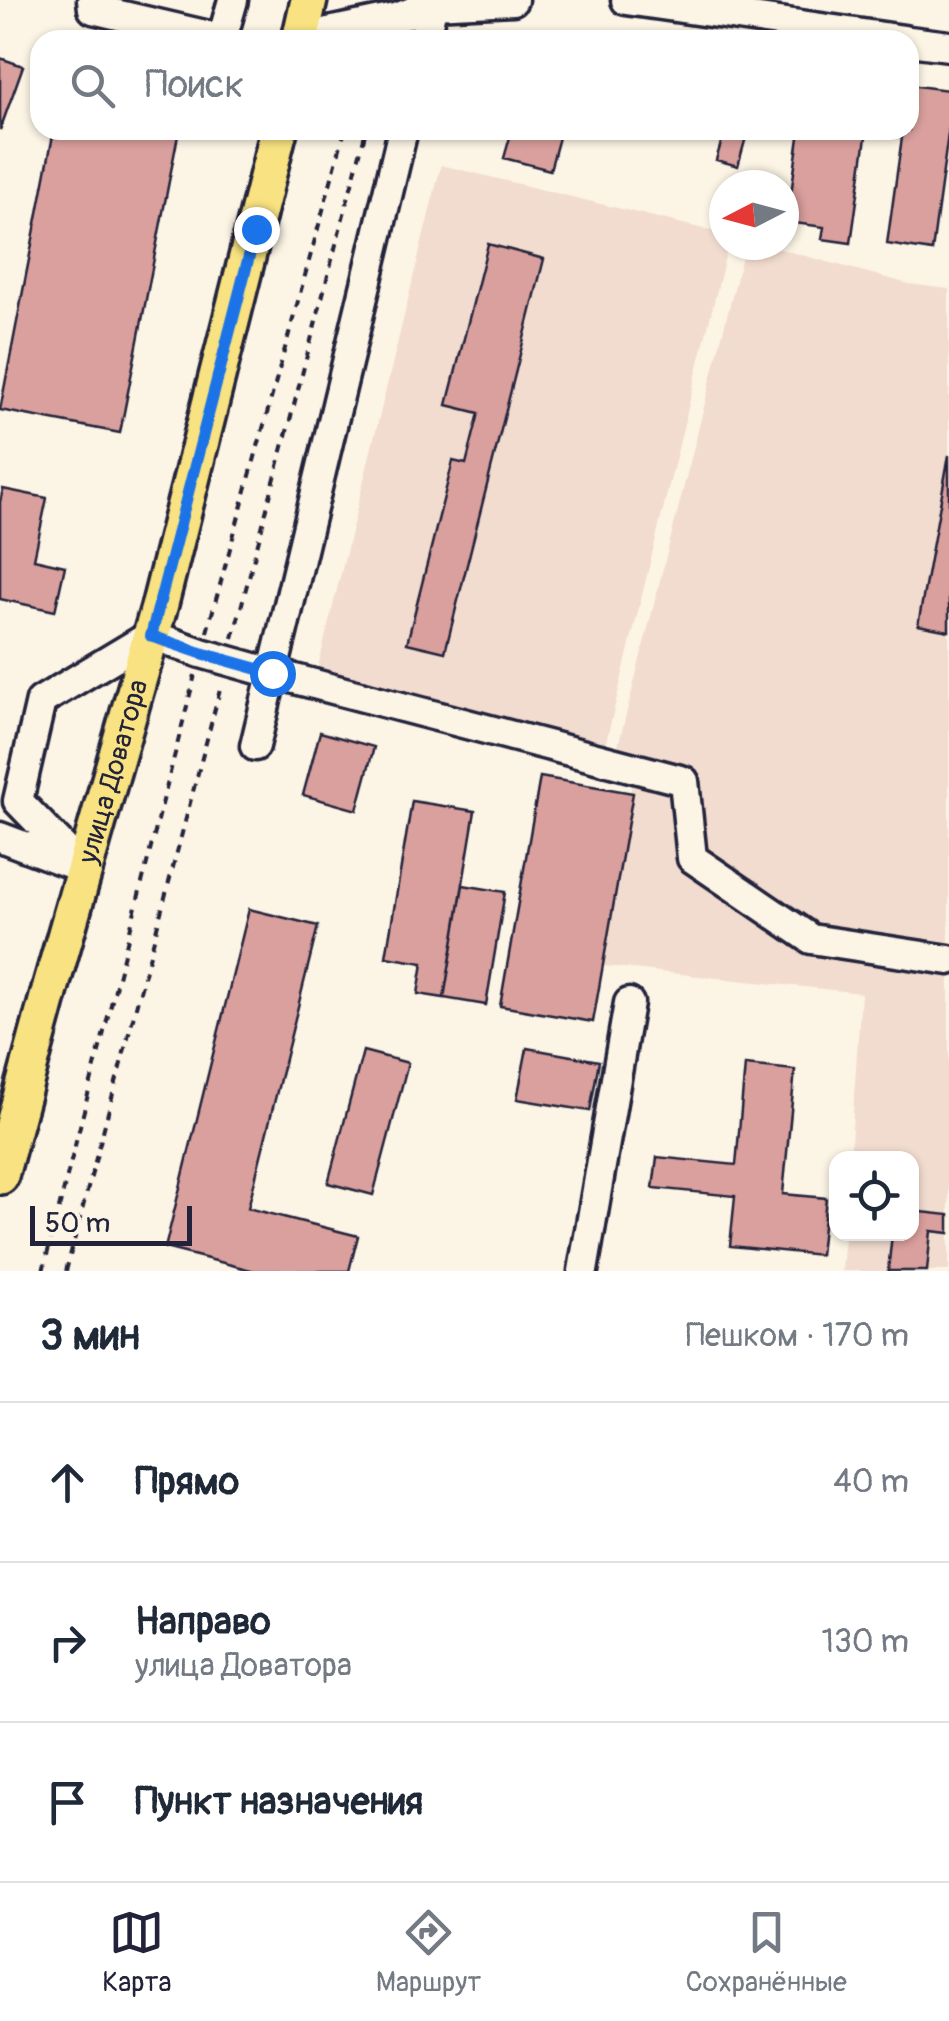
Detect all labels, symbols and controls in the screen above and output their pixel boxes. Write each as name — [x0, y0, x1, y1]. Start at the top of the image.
search box — [30, 30, 919, 140]
icon: search — [65, 58, 120, 113]
text: Поиск — [145, 61, 244, 109]
north arrow — [709, 170, 799, 260]
route end — [234, 207, 280, 253]
route start — [250, 651, 296, 697]
street label: улица Доватора — [71, 676, 157, 869]
map controls — [829, 1151, 919, 1241]
button: locate — [829, 1151, 919, 1241]
scale bar — [30, 1201, 192, 1246]
text: 50 m — [45, 1206, 110, 1241]
text: 3 мин — [40, 1310, 140, 1362]
text: Пешком · 170 m — [686, 1316, 909, 1356]
icon: ahead — [40, 1455, 95, 1510]
text: Прямо — [135, 1458, 239, 1506]
text: 40 m — [833, 1462, 909, 1502]
text: Направо — [135, 1598, 271, 1646]
icon: right — [40, 1615, 95, 1670]
text: 130 m — [821, 1622, 909, 1662]
text: улица Доватора — [135, 1646, 352, 1686]
icon: arrive — [40, 1775, 95, 1830]
text: Пункт назначения — [135, 1778, 423, 1826]
tab: Карта — [102, 1905, 172, 2000]
tab: Маршрут — [376, 1905, 481, 2000]
tab: Сохранённые — [685, 1905, 847, 2000]

